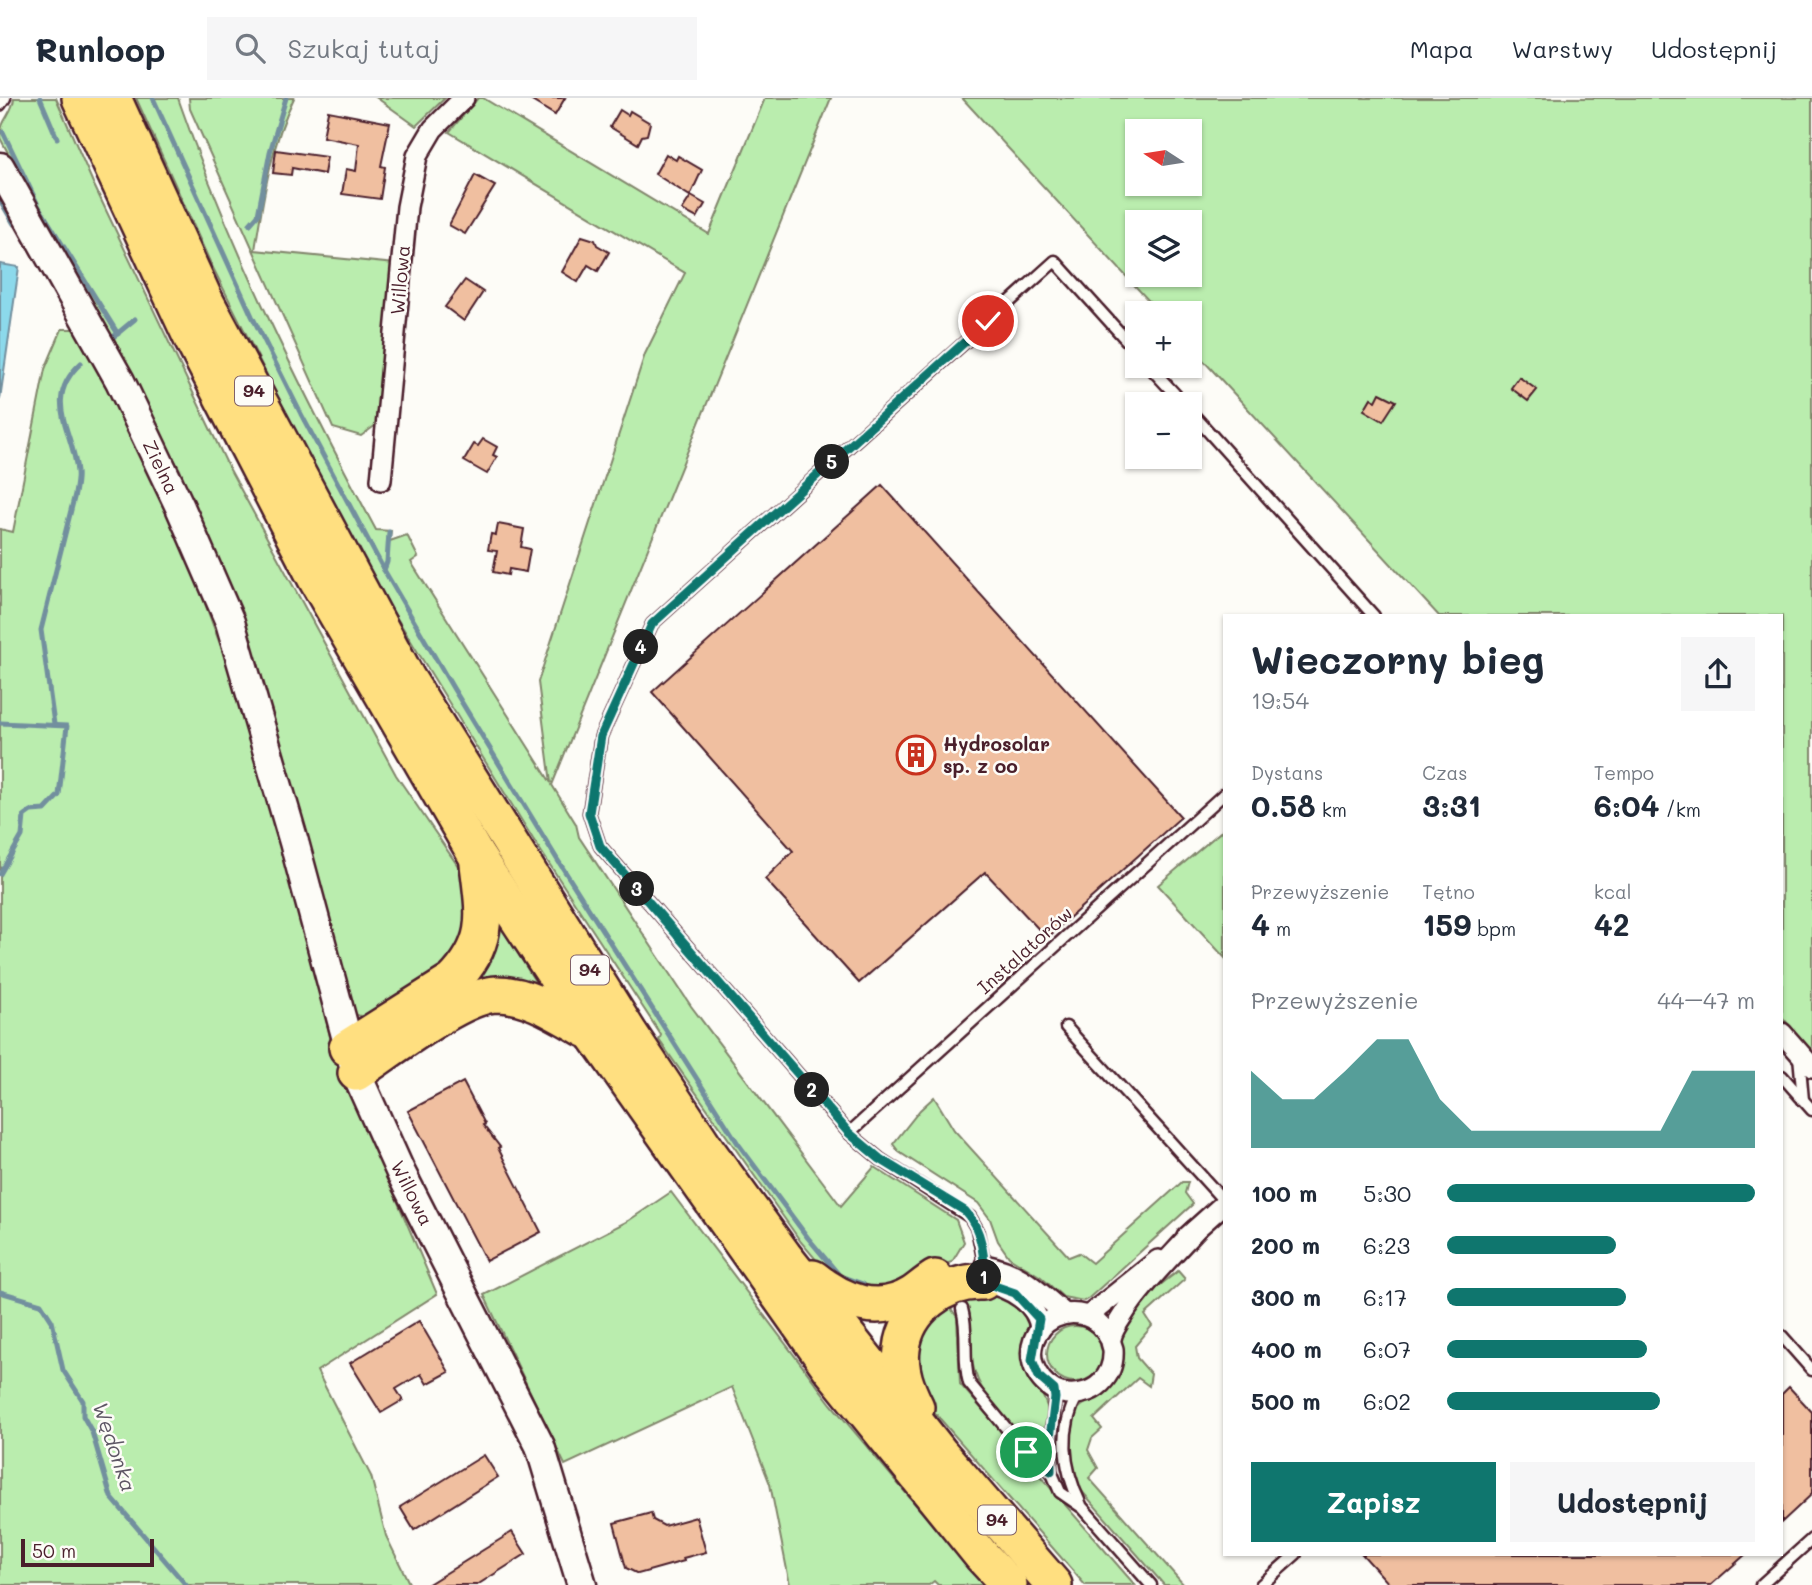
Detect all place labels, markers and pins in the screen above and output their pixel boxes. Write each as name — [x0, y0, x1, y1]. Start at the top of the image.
pin — [958, 291, 1018, 351]
pin: 5 — [814, 444, 850, 480]
pin: 4 — [624, 630, 658, 664]
place label: Hydrosolar sp. z oo — [943, 731, 1050, 778]
building icon: Hydrosolar sp. z oo — [895, 734, 937, 776]
pin: 3 — [620, 872, 654, 906]
pin: 2 — [794, 1072, 830, 1108]
pin: 1 — [967, 1260, 1002, 1294]
pin — [996, 1422, 1056, 1482]

